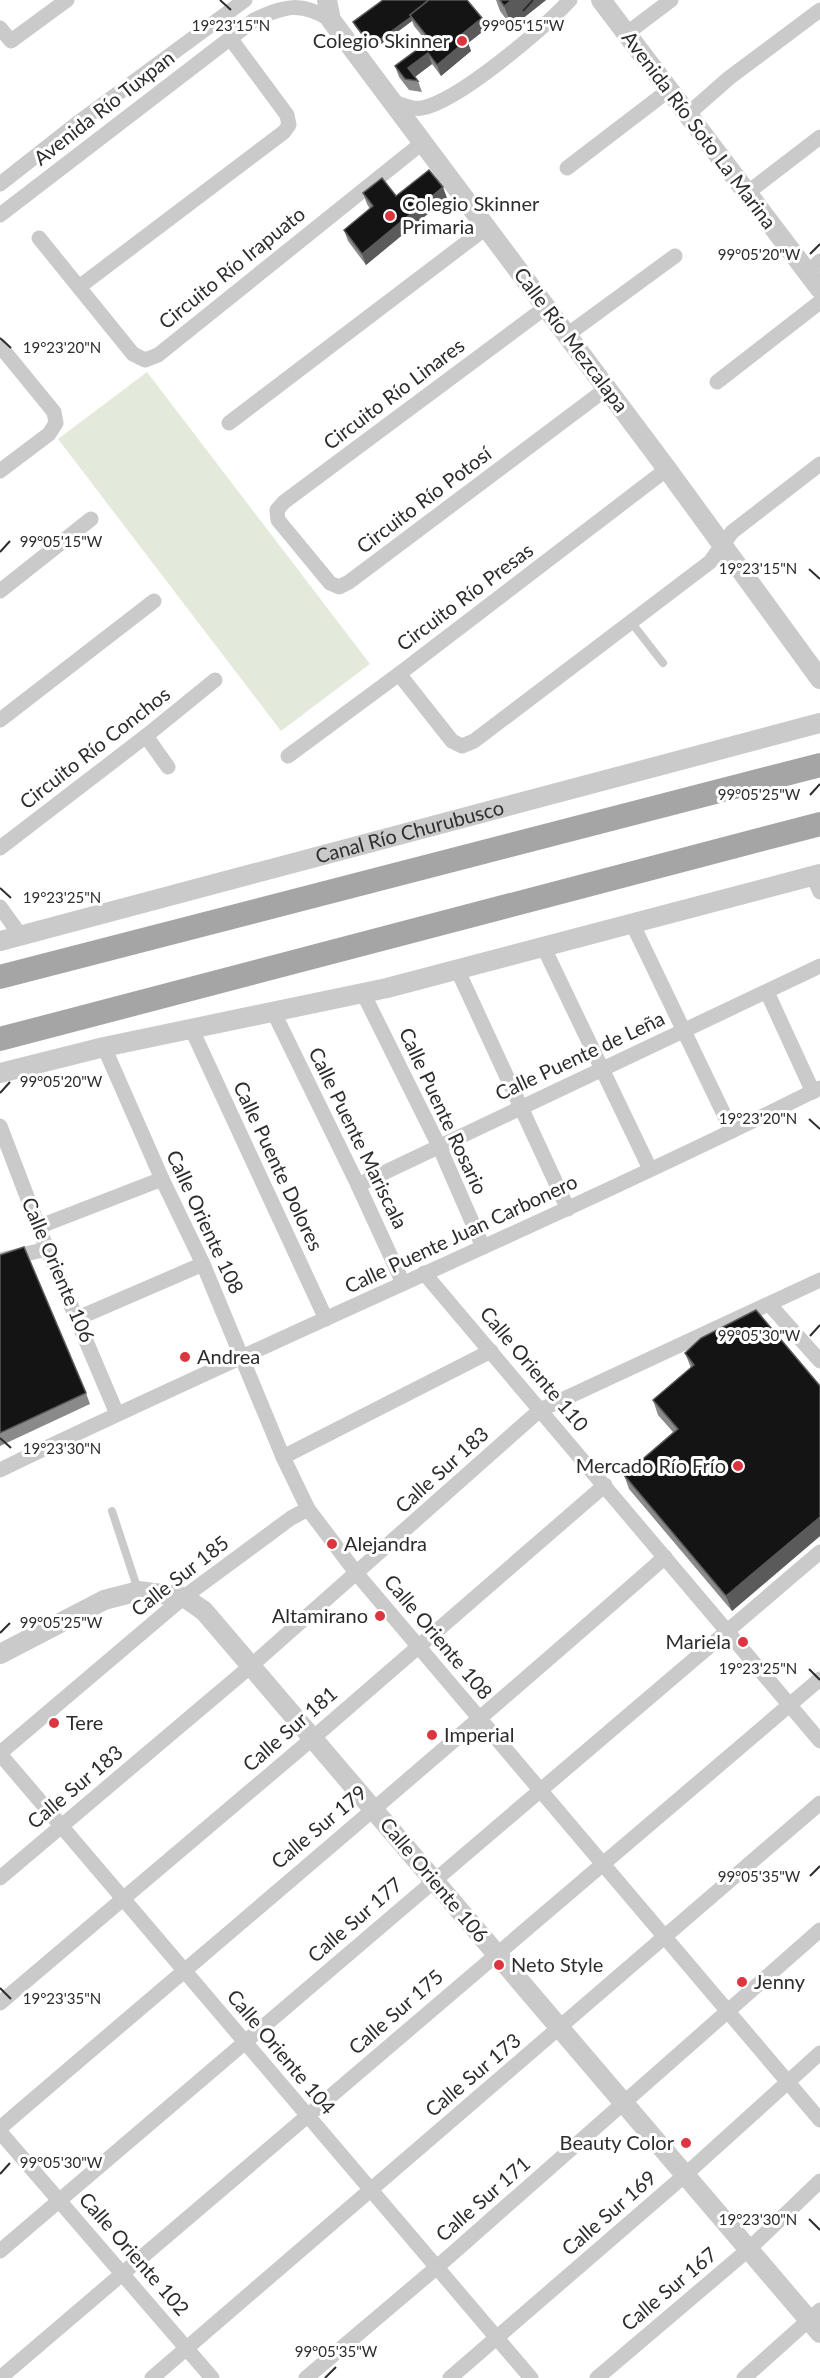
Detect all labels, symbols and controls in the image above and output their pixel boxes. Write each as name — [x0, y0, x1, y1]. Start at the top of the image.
text: 19°23'15"N — [192, 16, 270, 34]
text: 99°05'15"W — [482, 16, 565, 34]
street label: Avenida Río Soto La Marina — [618, 26, 782, 233]
place label: Colegio Skinner — [313, 28, 451, 52]
marker: Colegio Skinner — [455, 34, 469, 48]
street label: Avenida Río Tuxpan — [28, 45, 178, 170]
place label: Colegio Skinner Primaria — [402, 191, 540, 238]
street label: Circuito Río Irapuato — [154, 201, 309, 333]
marker: Colegio Skinner Primaria — [383, 209, 397, 223]
text: 99°05'20"W — [718, 245, 801, 263]
street label: Calle Río Mezcalapa — [510, 262, 634, 417]
street label: Circuito Río Linares — [318, 332, 469, 454]
text: 19°23'20"N — [23, 338, 101, 356]
street label: Circuito Río Potosí — [351, 440, 496, 558]
text: 99°05'15"W — [20, 532, 103, 550]
street label: Circuito Río Presas — [392, 537, 537, 655]
text: 19°23'15"N — [719, 559, 797, 577]
street label: Circuito Río Conchos — [14, 681, 174, 813]
text: 99°05'25"W — [718, 785, 801, 803]
street label: Canal Río Churubusco — [313, 795, 506, 868]
text: 19°23'25"N — [23, 888, 101, 906]
street label: Calle Puente de Leña — [491, 1005, 668, 1105]
street label: Calle Puente Rosario — [395, 1023, 493, 1198]
street label: Calle Puente Mariscala — [304, 1043, 413, 1232]
text: 99°05'20"W — [20, 1072, 103, 1090]
street label: Calle Puente Dolores — [229, 1077, 329, 1254]
text: 19°23'20"N — [719, 1109, 797, 1127]
street label: Calle Oriente 108 — [162, 1146, 250, 1297]
street label: Calle Puente Juan Carbonero — [340, 1169, 581, 1298]
street label: Calle Oriente 106 — [17, 1193, 100, 1346]
street label: Calle Oriente 110 — [476, 1301, 594, 1436]
text: 99°05'30"W — [718, 1326, 801, 1344]
place label: Andrea — [197, 1344, 260, 1368]
marker: Andrea — [178, 1350, 192, 1364]
street label: Calle Sur 183 — [390, 1421, 493, 1517]
text: 19°23'30"N — [23, 1439, 101, 1457]
place label: Mercado Río Frío — [576, 1453, 726, 1477]
marker: Mercado Río Frío — [731, 1459, 745, 1473]
street label: Calle Sur 185 — [126, 1530, 233, 1621]
place label: Alejandra — [344, 1531, 427, 1555]
marker: Alejandra — [325, 1537, 339, 1551]
street label: Calle Oriente 108 — [380, 1569, 498, 1704]
place label: Altamirano — [272, 1603, 368, 1627]
marker: Altamirano — [373, 1609, 387, 1623]
text: 99°05'25"W — [20, 1613, 103, 1631]
place label: Mariela — [665, 1629, 731, 1653]
marker: Mariela — [736, 1635, 750, 1649]
text: 19°23'25"N — [719, 1659, 797, 1677]
street label: Calle Sur 181 — [237, 1681, 341, 1776]
place label: Tere — [66, 1710, 103, 1734]
marker: Tere — [47, 1716, 61, 1730]
place label: Imperial — [444, 1722, 514, 1746]
marker: Imperial — [425, 1728, 439, 1742]
street label: Calle Sur 183 — [22, 1739, 127, 1833]
street label: Calle Sur 179 — [266, 1779, 371, 1873]
street label: Calle Oriente 106 — [376, 1812, 494, 1947]
text: 99°05'35"W — [718, 1867, 801, 1885]
street label: Calle Sur 177 — [302, 1872, 406, 1967]
place label: Neto Style — [511, 1952, 603, 1976]
marker: Neto Style — [492, 1958, 506, 1972]
street label: Calle Sur 175 — [343, 1964, 447, 2059]
place label: Jenny — [754, 1969, 806, 1993]
marker: Jenny — [735, 1975, 749, 1989]
street label: Calle Oriente 104 — [223, 1984, 341, 2119]
text: 19°23'35"N — [23, 1989, 101, 2007]
street label: Calle Sur 173 — [420, 2027, 525, 2121]
place label: Beauty Color — [560, 2130, 675, 2154]
marker: Beauty Color — [679, 2136, 693, 2150]
street label: Calle Sur 171 — [430, 2151, 534, 2246]
text: 99°05'30"W — [20, 2153, 103, 2171]
street label: Calle Sur 169 — [556, 2165, 660, 2260]
street label: Calle Oriente 102 — [75, 2187, 195, 2320]
text: 19°23'30"N — [719, 2210, 797, 2228]
street label: Calle Sur 167 — [616, 2241, 721, 2335]
text: 99°05'35"W — [295, 2342, 378, 2360]

